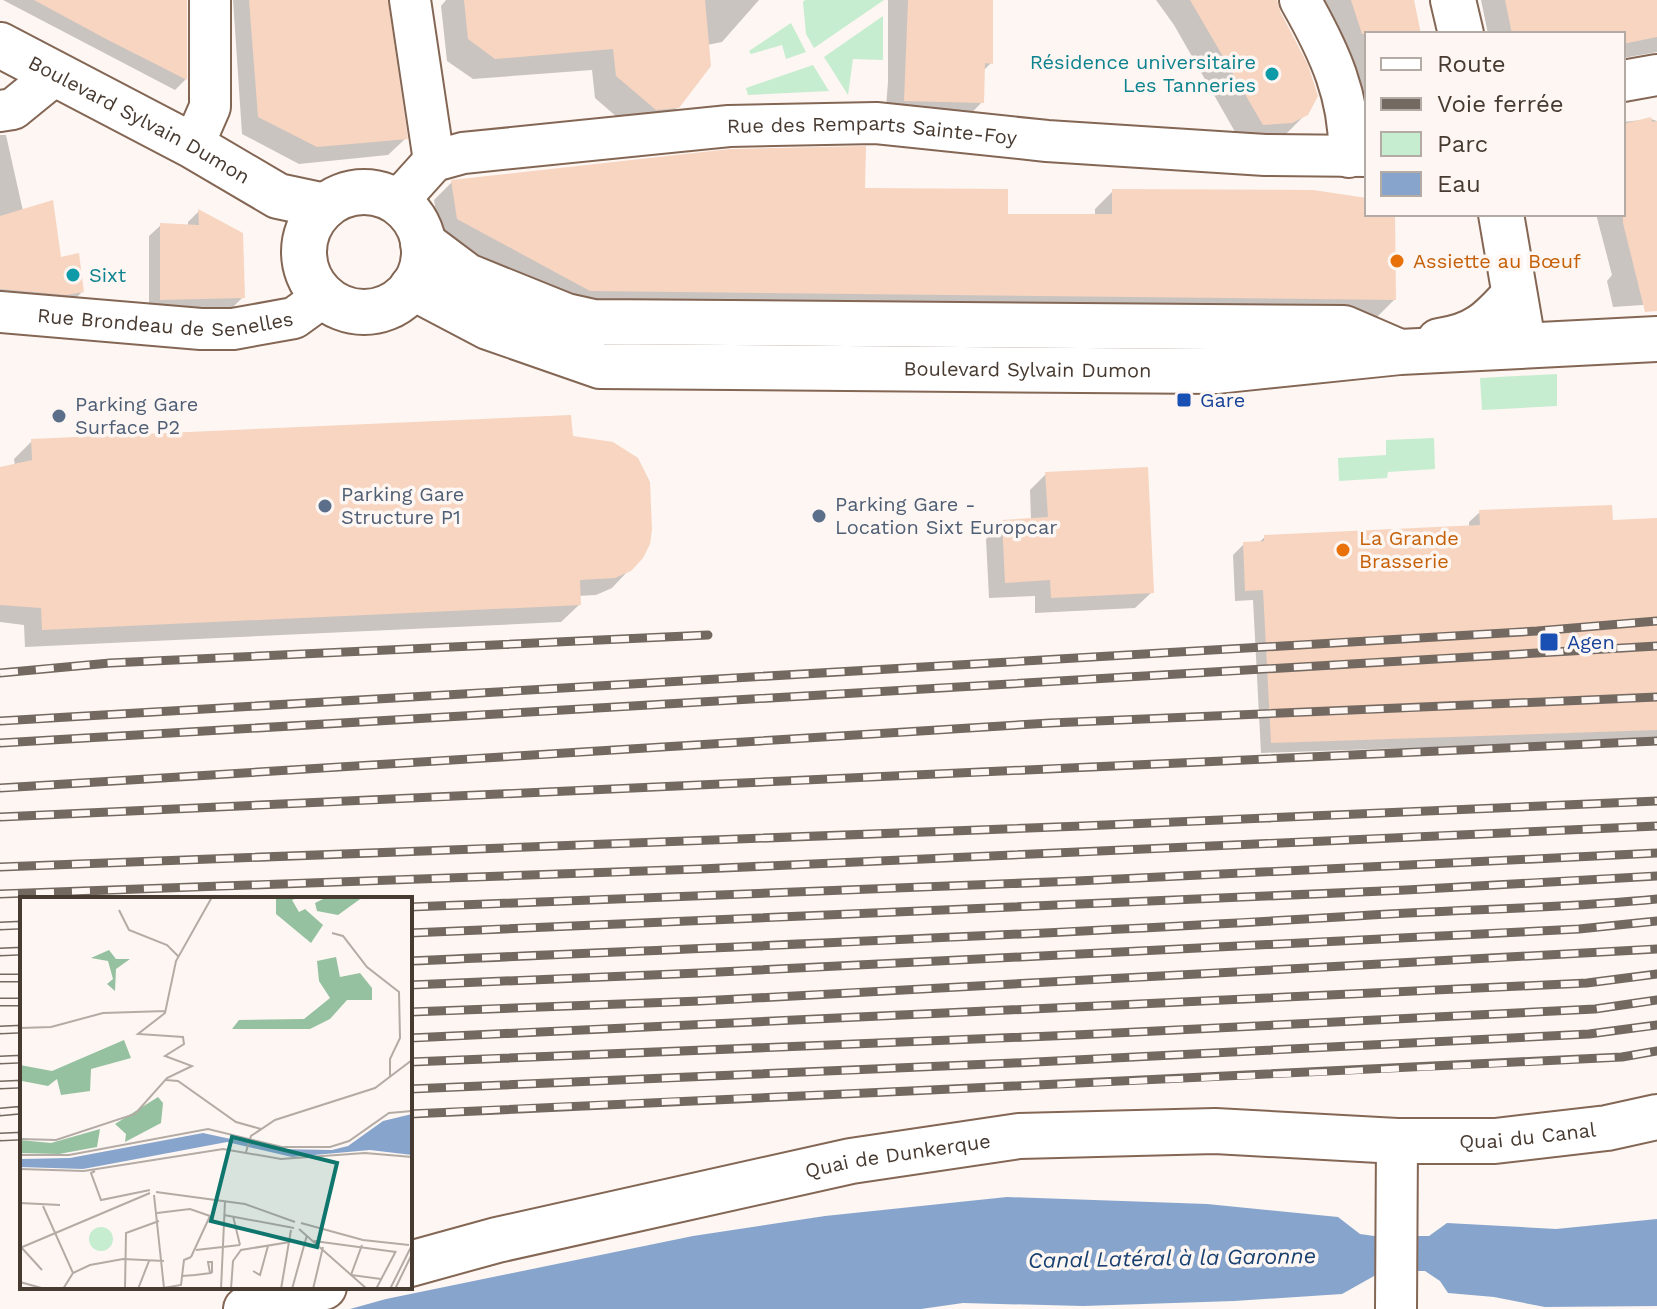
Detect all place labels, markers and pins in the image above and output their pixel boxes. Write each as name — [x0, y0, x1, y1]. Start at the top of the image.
place label: Résidence universitaire Les Tanneries — [1030, 50, 1256, 97]
marker: Résidence universitaire Les Tanneries — [1263, 65, 1281, 83]
place label: Assiette au Bœuf — [1413, 249, 1581, 273]
marker: Assiette au Bœuf — [1388, 252, 1406, 270]
place label: Sixt — [89, 263, 127, 287]
marker: Sixt — [64, 266, 82, 284]
place label: Gare — [1200, 388, 1245, 412]
marker: Gare — [1175, 391, 1193, 409]
place label: Parking Gare Surface P2 — [75, 392, 198, 439]
marker: Parking Gare Surface P2 — [50, 407, 68, 425]
place label: Parking Gare Structure P1 — [341, 482, 464, 529]
place label: Parking Gare - Location Sixt Europcar — [835, 492, 1057, 539]
marker: Parking Gare Structure P1 — [316, 497, 334, 515]
marker: Parking Gare - Location Sixt Europcar — [810, 507, 828, 525]
place label: La Grande Brasserie — [1359, 526, 1459, 573]
marker: La Grande Brasserie — [1334, 541, 1352, 559]
place label: Agen — [1567, 630, 1615, 654]
marker: Agen — [1538, 631, 1560, 653]

